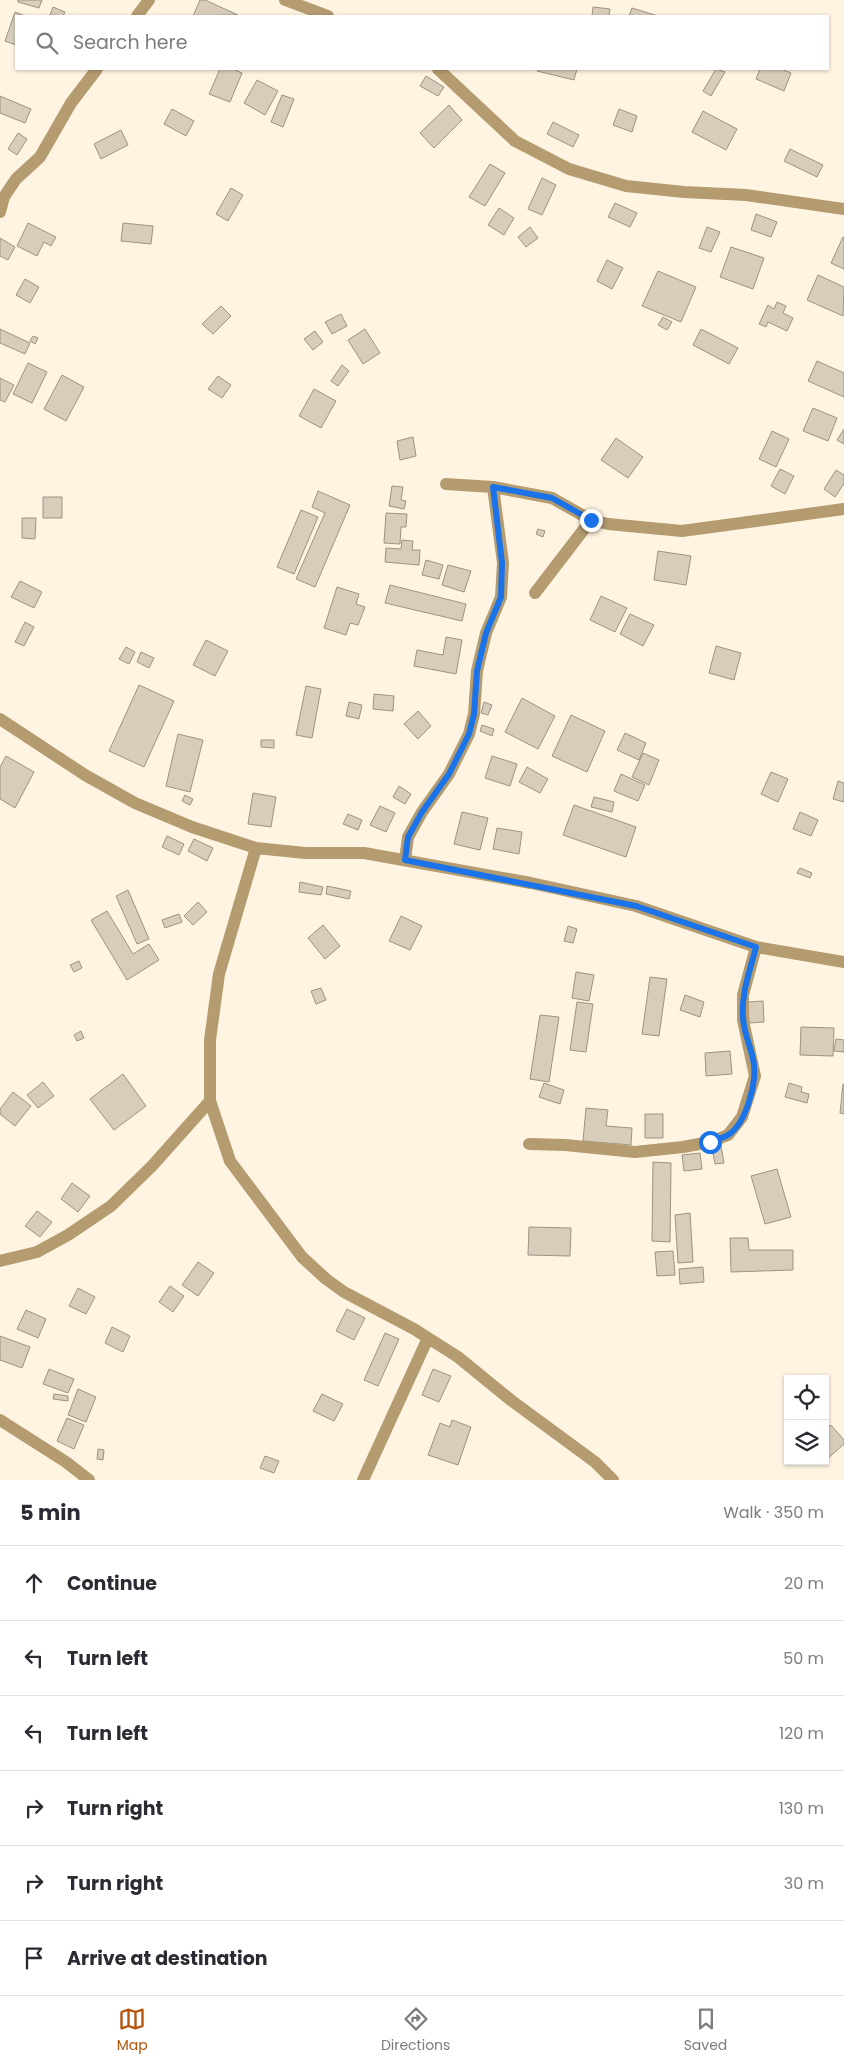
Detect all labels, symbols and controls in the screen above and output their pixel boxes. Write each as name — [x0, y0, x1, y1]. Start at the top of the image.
search box — [15, 15, 829, 70]
icon: search — [33, 29, 61, 57]
text: Search here — [73, 29, 187, 56]
route end — [580, 509, 603, 532]
route start — [699, 1131, 722, 1154]
map controls — [784, 1375, 829, 1465]
button: locate — [784, 1375, 829, 1420]
button: layers — [784, 1420, 829, 1465]
text: 5 min — [20, 1498, 81, 1527]
text: Walk · 350 m — [723, 1501, 824, 1524]
icon: ahead — [20, 1569, 48, 1597]
text: Continue — [67, 1570, 157, 1597]
text: 20 m — [784, 1572, 824, 1595]
icon: left — [20, 1644, 48, 1672]
text: Turn left — [67, 1645, 148, 1672]
text: 50 m — [783, 1647, 824, 1670]
icon: left — [20, 1719, 48, 1747]
text: Turn left — [67, 1720, 148, 1747]
text: 120 m — [779, 1722, 824, 1745]
icon: right — [20, 1794, 48, 1822]
text: Turn right — [67, 1795, 163, 1822]
text: 130 m — [779, 1797, 824, 1820]
icon: right — [20, 1869, 48, 1897]
text: Turn right — [67, 1870, 163, 1897]
text: 30 m — [784, 1872, 824, 1895]
icon: arrive — [20, 1944, 48, 1972]
text: Arrive at destination — [67, 1945, 268, 1972]
tab: Map — [117, 2005, 148, 2056]
tab: Directions — [381, 2005, 450, 2056]
tab: Saved — [684, 2005, 727, 2056]

